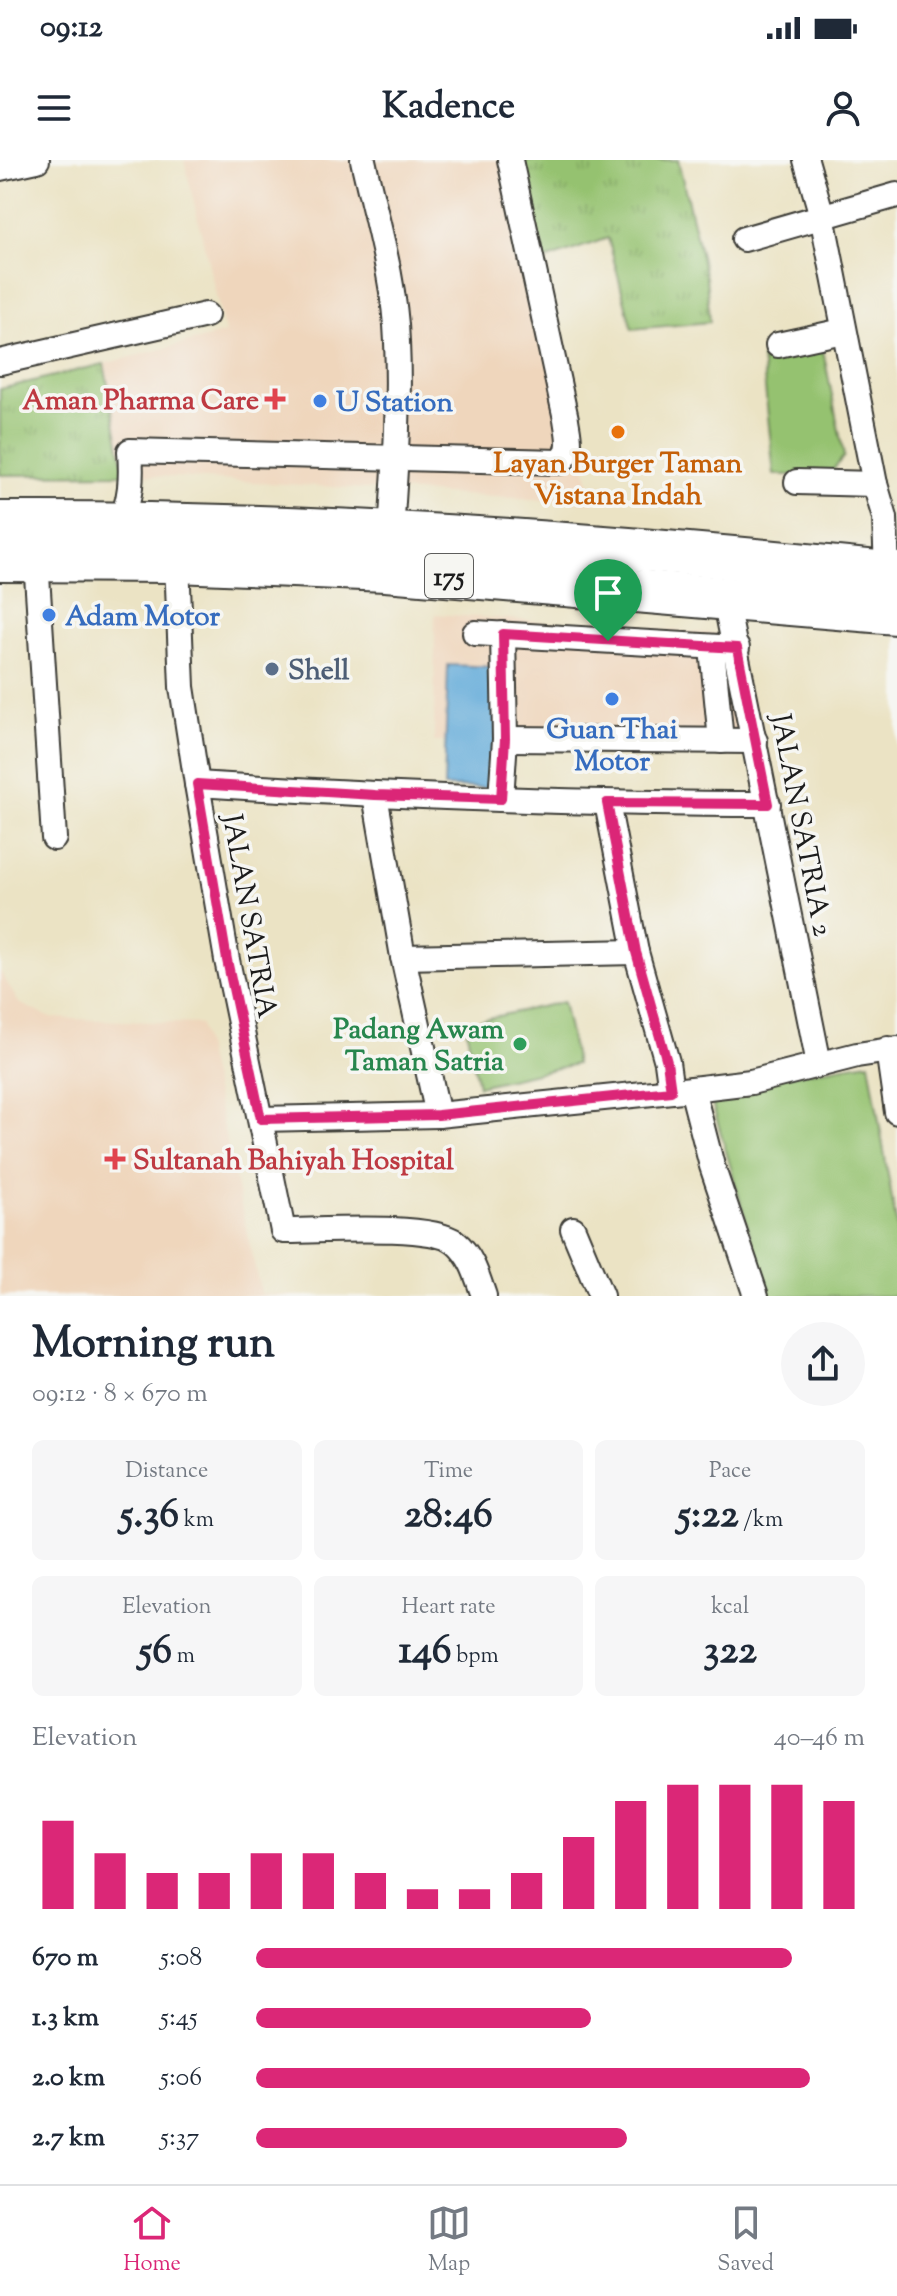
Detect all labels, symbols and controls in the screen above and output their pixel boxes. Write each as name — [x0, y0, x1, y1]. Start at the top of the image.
text: 09:12 — [40, 7, 103, 50]
text: Kadence — [382, 82, 515, 134]
icon: menu — [32, 86, 76, 130]
icon: person — [821, 86, 865, 130]
place label: Aman Pharma Care — [22, 382, 259, 422]
place label: U Station — [336, 384, 453, 424]
marker: Aman Pharma Care — [266, 390, 284, 408]
marker: U Station — [311, 392, 329, 410]
marker: Layan Burger Taman Vistana Indah — [609, 423, 627, 441]
place label: Layan Burger Taman Vistana Indah — [494, 445, 743, 517]
road number: 175 — [425, 554, 473, 598]
pin — [574, 559, 642, 641]
icon: arrive — [586, 571, 630, 615]
place label: Adam Motor — [65, 598, 221, 638]
marker: Adam Motor — [40, 606, 58, 624]
place label: Shell — [288, 652, 350, 692]
marker: Shell — [263, 660, 281, 678]
marker: Guan Thai Motor — [603, 690, 621, 708]
street label: JALAN SATRIA 2 — [759, 709, 841, 940]
place label: Guan Thai Motor — [546, 711, 678, 783]
street label: JALAN SATRIA — [210, 809, 286, 1022]
place label: Padang Awam Taman Satria — [333, 1011, 505, 1083]
marker: Padang Awam Taman Satria — [511, 1035, 529, 1053]
place label: Sultanah Bahiyah Hospital — [133, 1142, 454, 1182]
marker: Sultanah Bahiyah Hospital — [104, 1148, 126, 1170]
text: Morning run — [32, 1314, 275, 1377]
button: share — [781, 1322, 865, 1406]
text: 09:12 · 8 × 670 m — [32, 1376, 208, 1413]
text: Distance — [125, 1456, 208, 1488]
text: Time — [424, 1456, 473, 1488]
text: Pace — [709, 1456, 751, 1488]
text: 5.36 — [120, 1488, 179, 1545]
text: 28:46 — [404, 1488, 493, 1545]
text: 5:22 — [677, 1488, 739, 1545]
text: km — [179, 1505, 214, 1537]
text: /km — [739, 1505, 783, 1537]
text: Elevation — [122, 1592, 211, 1624]
text: Heart rate — [402, 1592, 495, 1624]
text: kcal — [711, 1592, 749, 1624]
text: 56 — [139, 1624, 172, 1681]
text: 146 — [398, 1624, 452, 1681]
text: 322 — [703, 1624, 757, 1681]
text: m — [172, 1641, 195, 1673]
text: bpm — [452, 1641, 499, 1673]
text: Elevation — [32, 1720, 137, 1757]
text: 40–46 m — [774, 1720, 865, 1757]
text: 670 m — [32, 1940, 98, 1977]
text: 5:08 — [160, 1940, 202, 1977]
text: 1.3 km — [32, 2000, 99, 2037]
text: 5:45 — [160, 2000, 198, 2037]
text: 2.0 km — [32, 2060, 105, 2097]
text: 5:06 — [160, 2060, 202, 2097]
text: 2.7 km — [32, 2120, 105, 2157]
text: 5:37 — [160, 2120, 199, 2157]
tab: Home — [123, 2201, 181, 2281]
tab: Map — [427, 2201, 471, 2281]
tab: Saved — [717, 2201, 774, 2281]

